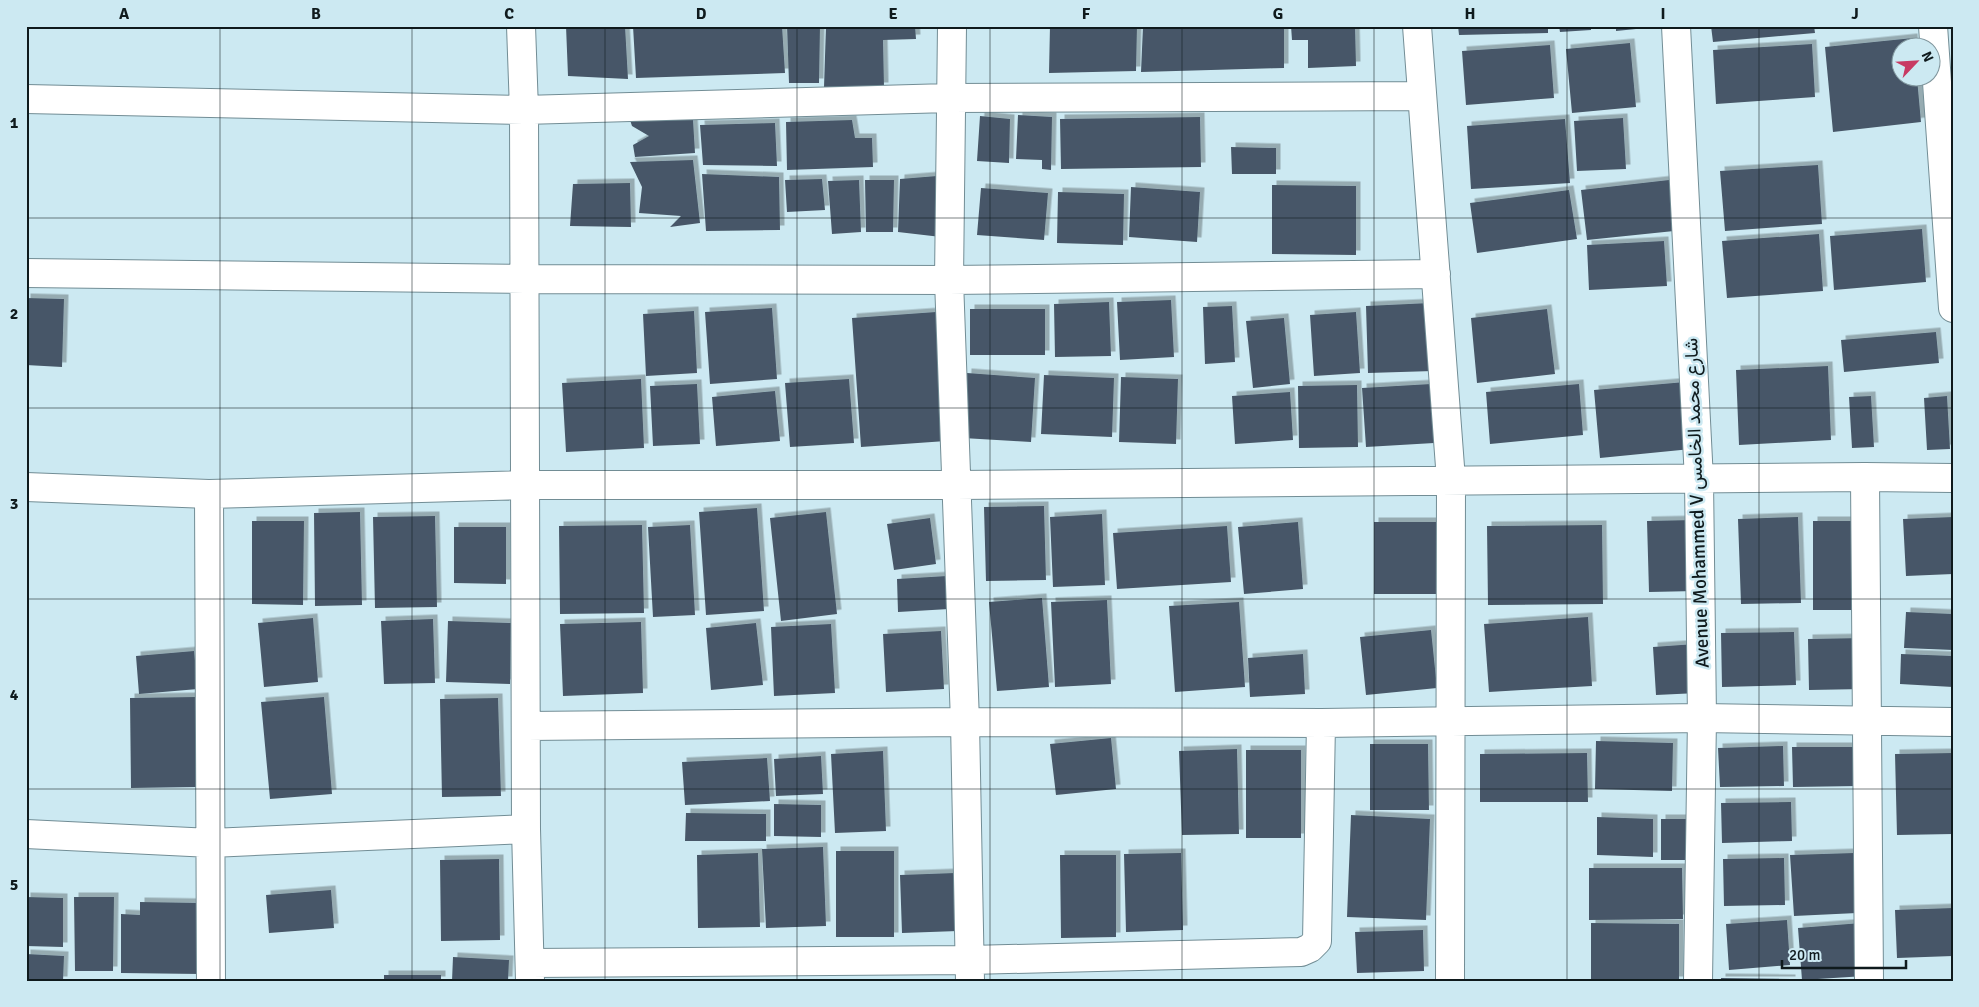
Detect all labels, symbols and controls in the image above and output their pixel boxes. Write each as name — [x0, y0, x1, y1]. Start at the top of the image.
text: A — [119, 4, 130, 24]
text: B — [311, 4, 321, 24]
text: C — [504, 4, 514, 24]
text: D — [696, 4, 707, 24]
text: E — [888, 4, 898, 24]
text: F — [1082, 4, 1091, 24]
text: G — [1273, 4, 1283, 24]
text: H — [1465, 4, 1475, 24]
text: I — [1660, 4, 1666, 24]
text: J — [1851, 4, 1859, 24]
north arrow — [1892, 38, 1942, 88]
text: N — [1918, 49, 1937, 65]
text: 1 — [10, 113, 19, 133]
text: 2 — [10, 304, 18, 324]
street label: Avenue Mohammed V شارع محمد الخامس — [1679, 338, 1715, 668]
text: 3 — [10, 494, 18, 514]
text: 4 — [10, 685, 19, 705]
text: 5 — [10, 875, 18, 895]
scale bar — [1782, 937, 1905, 969]
text: 20 m — [1789, 946, 1820, 964]

